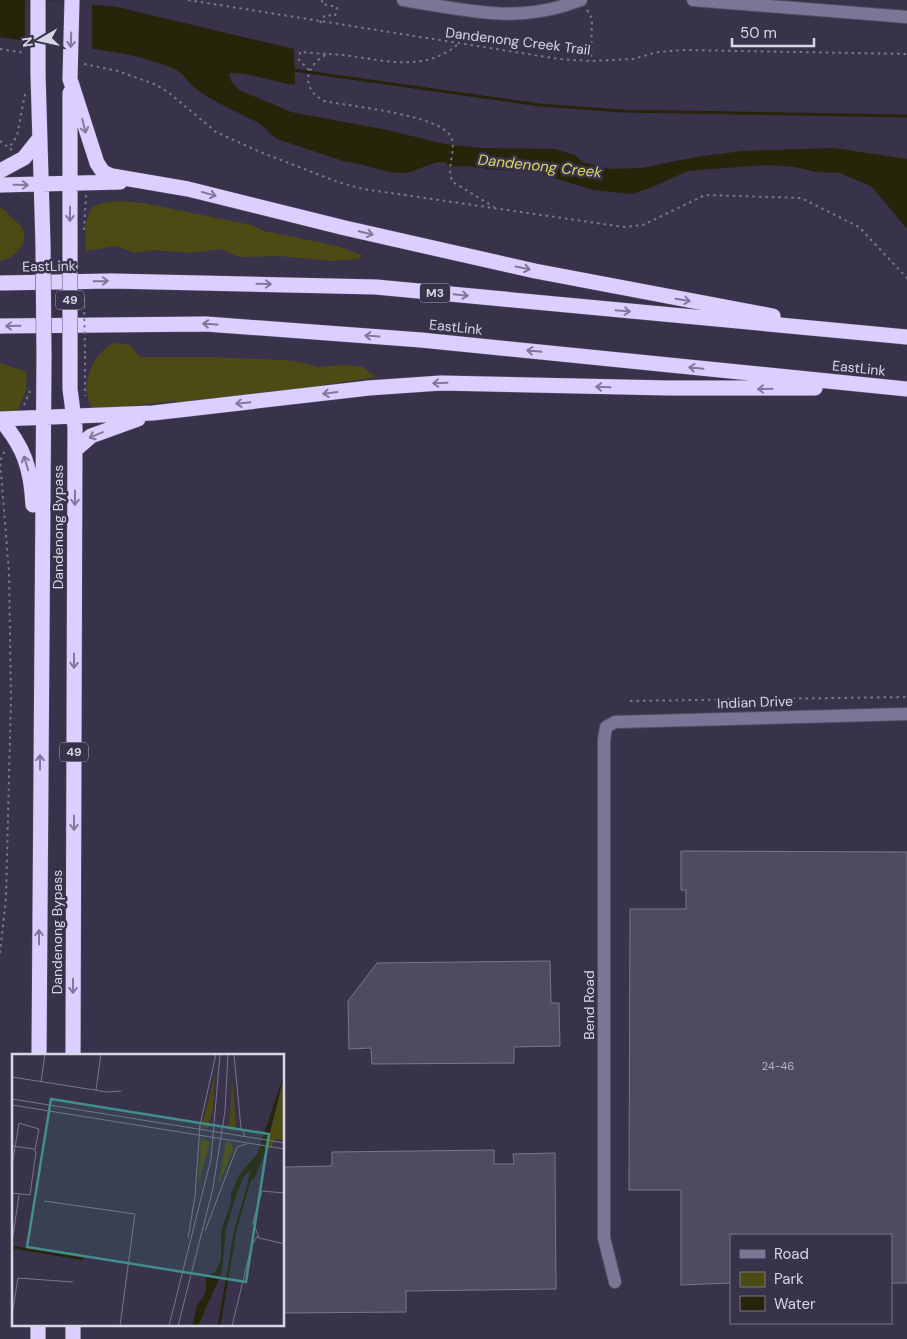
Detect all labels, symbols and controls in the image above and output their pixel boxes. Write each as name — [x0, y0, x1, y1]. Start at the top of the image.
north arrow — [15, 15, 65, 65]
scale bar — [732, 15, 814, 47]
street label: Dandenong Creek Trail — [444, 23, 592, 59]
text: 50 m — [740, 23, 777, 43]
one-way arrow — [66, 31, 76, 47]
text: N — [17, 36, 37, 48]
one-way arrow — [80, 117, 89, 133]
water label: Dandenong Creek — [477, 150, 603, 182]
one-way arrow — [12, 180, 28, 190]
one-way arrow — [200, 190, 216, 199]
one-way arrow — [65, 206, 75, 222]
one-way arrow — [358, 229, 374, 238]
street label: EastLink — [22, 257, 76, 275]
one-way arrow — [515, 264, 531, 274]
one-way arrow — [92, 276, 109, 286]
one-way arrow — [255, 280, 271, 289]
road number: M3 — [420, 284, 450, 302]
road number: 49 — [56, 290, 84, 310]
one-way arrow — [452, 291, 468, 300]
one-way arrow — [674, 295, 690, 305]
one-way arrow — [614, 306, 630, 316]
street label: EastLink — [428, 315, 484, 339]
one-way arrow — [202, 320, 218, 329]
one-way arrow — [5, 321, 21, 331]
one-way arrow — [365, 331, 381, 341]
one-way arrow — [527, 346, 543, 356]
street label: EastLink — [831, 356, 887, 380]
one-way arrow — [688, 363, 704, 373]
one-way arrow — [432, 378, 448, 388]
one-way arrow — [595, 382, 611, 391]
one-way arrow — [757, 384, 774, 394]
one-way arrow — [322, 388, 338, 398]
one-way arrow — [235, 398, 251, 408]
one-way arrow — [89, 430, 104, 440]
one-way arrow — [20, 456, 30, 472]
street label: Dandenong Bypass — [49, 465, 67, 589]
one-way arrow — [70, 490, 80, 506]
one-way arrow — [69, 652, 79, 669]
street label: Indian Drive — [717, 692, 793, 712]
road number: 49 — [60, 742, 88, 762]
one-way arrow — [35, 755, 45, 771]
one-way arrow — [69, 815, 79, 831]
street label: Dandenong Bypass — [48, 870, 66, 994]
one-way arrow — [34, 929, 44, 945]
street label: Bend Road — [580, 970, 598, 1040]
one-way arrow — [68, 978, 78, 994]
inset map — [12, 1054, 285, 1326]
house number: 24-46 — [762, 1059, 794, 1073]
legend — [730, 1234, 892, 1324]
text: Road — [774, 1244, 809, 1264]
text: Park — [774, 1269, 804, 1289]
text: Water — [774, 1294, 816, 1314]

